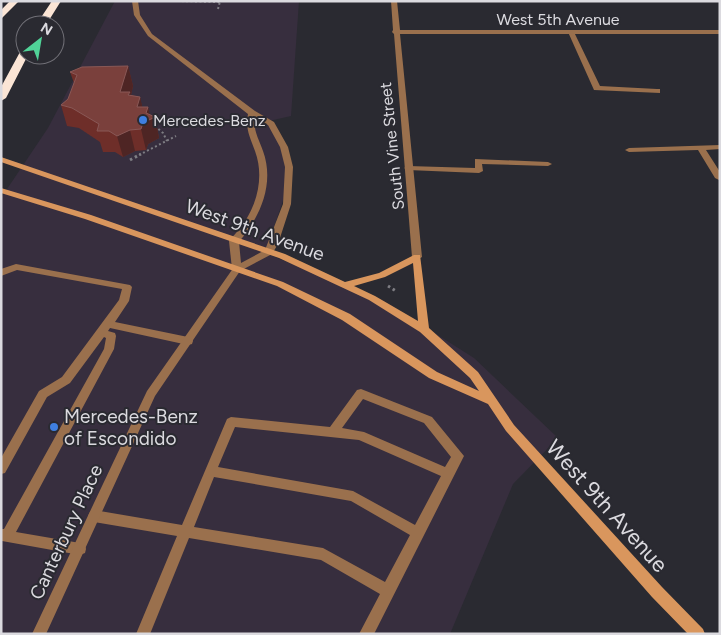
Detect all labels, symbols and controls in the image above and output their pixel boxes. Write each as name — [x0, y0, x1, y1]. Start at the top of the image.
street label: West 5th Avenue — [496, 10, 620, 29]
north arrow — [15, 15, 65, 65]
text: N — [37, 19, 55, 39]
street label: South Vine Street — [376, 81, 408, 211]
place label: Mercedes-Benz — [153, 111, 266, 130]
marker: Mercedes-Benz — [137, 114, 149, 126]
street label: West 9th Avenue — [182, 194, 328, 266]
place label: Mercedes-Benz of Escondido — [64, 405, 198, 450]
marker: Mercedes-Benz of Escondido — [48, 421, 60, 433]
street label: West 9th Avenue — [540, 434, 674, 578]
street label: Canterbury Place — [25, 461, 107, 603]

